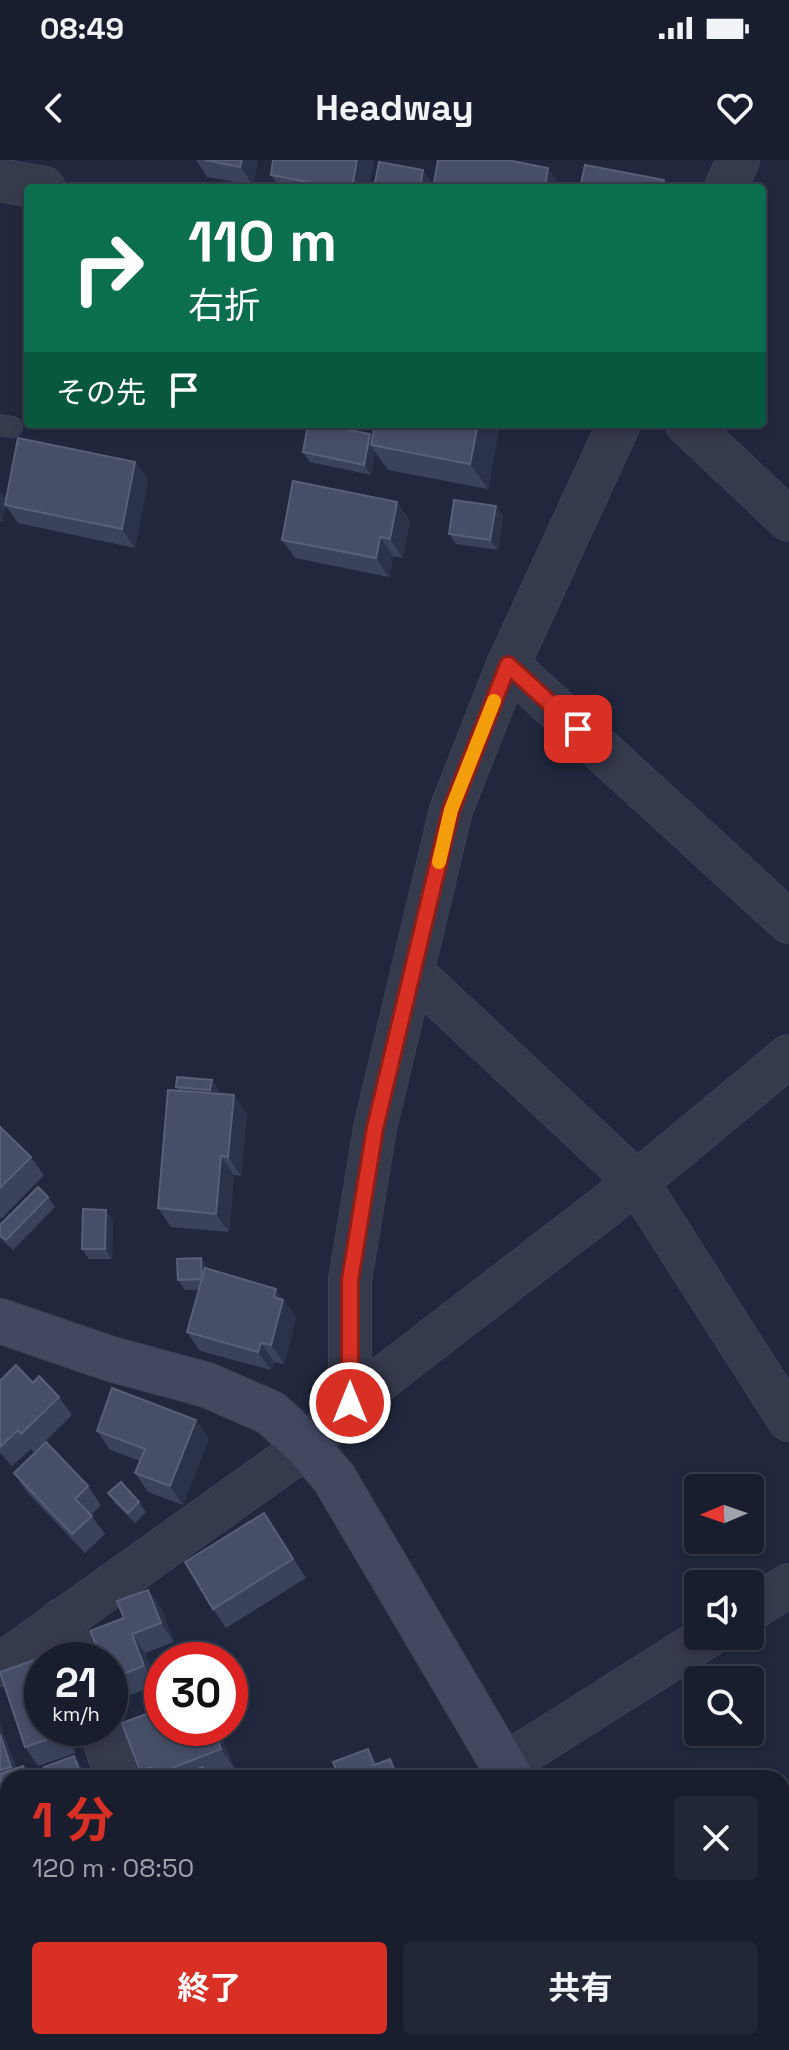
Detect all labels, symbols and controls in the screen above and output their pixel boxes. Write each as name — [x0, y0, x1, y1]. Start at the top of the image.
text: 08:49 — [40, 9, 124, 48]
text: Headway — [315, 85, 474, 131]
icon: back — [32, 86, 76, 130]
icon: heart — [713, 86, 757, 130]
text: 110 m — [188, 206, 337, 277]
icon: right — [56, 216, 160, 320]
text: 右折 — [188, 283, 260, 329]
icon: arrive — [162, 368, 206, 412]
text: その先 — [56, 373, 146, 412]
pin — [544, 695, 612, 763]
icon: arrive — [556, 707, 600, 751]
position arrow — [308, 1361, 392, 1445]
north arrow — [684, 1474, 764, 1554]
map controls — [684, 1474, 764, 1746]
button: sound — [684, 1570, 764, 1650]
speed limit sign: 30 — [144, 1642, 248, 1746]
text: 21 — [55, 1658, 97, 1709]
button: search — [684, 1666, 764, 1746]
text: km/h — [52, 1701, 100, 1727]
text: 1 分 — [32, 1790, 114, 1851]
button: close — [674, 1796, 758, 1880]
text: 120 m · 08:50 — [32, 1851, 194, 1885]
button: 終了 — [32, 1942, 387, 2034]
button: 共有 — [403, 1942, 758, 2034]

